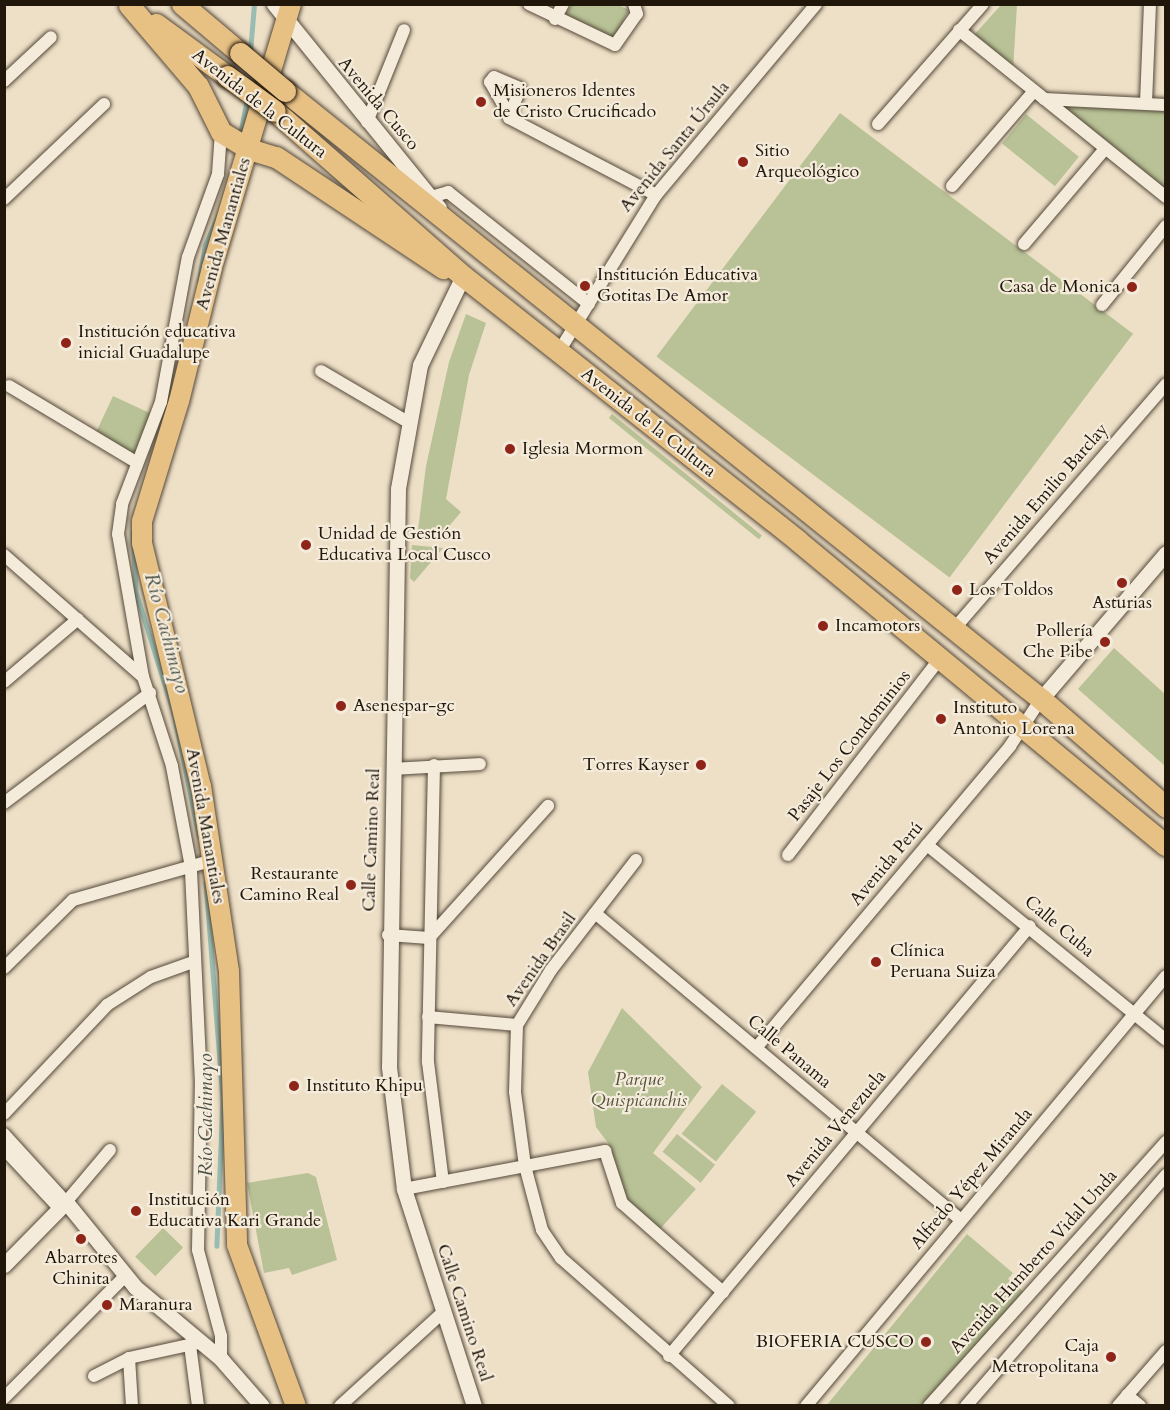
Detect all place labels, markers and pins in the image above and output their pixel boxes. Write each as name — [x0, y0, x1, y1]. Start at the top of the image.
place label: Misioneros Identes de Cristo Crucificado — [493, 81, 656, 124]
marker: Misioneros Identes de Cristo Crucificado — [474, 95, 488, 109]
place label: Sitio Arqueológico — [755, 141, 859, 184]
marker: Sitio Arqueológico — [736, 155, 750, 169]
place label: Institución Educativa Gotitas De Amor — [597, 265, 758, 308]
place label: Casa de Monica — [999, 276, 1120, 298]
marker: Institución Educativa Gotitas De Amor — [578, 279, 592, 293]
marker: Casa de Monica — [1125, 280, 1139, 294]
place label: Institución educativa inicial Guadalupe — [78, 322, 236, 364]
marker: Institución educativa inicial Guadalupe — [59, 336, 73, 350]
place label: Iglesia Mormon — [522, 438, 643, 460]
marker: Iglesia Mormon — [503, 442, 517, 456]
place label: Unidad de Gestión Educativa Local Cusco — [318, 524, 491, 566]
marker: Unidad de Gestión Educativa Local Cusco — [299, 538, 313, 552]
marker: Asturias — [1115, 576, 1129, 590]
place label: Los Toldos — [969, 579, 1053, 601]
marker: Los Toldos — [950, 583, 964, 597]
place label: Asturias — [1092, 592, 1152, 614]
place label: Incamotors — [835, 615, 920, 637]
marker: Incamotors — [816, 619, 830, 633]
place label: Pollería Che Pibe — [1023, 621, 1093, 664]
marker: Pollería Che Pibe — [1098, 635, 1112, 649]
place label: Asenespar-gc — [353, 695, 455, 717]
place label: Instituto Antonio Lorena — [953, 698, 1075, 740]
marker: Asenespar-gc — [334, 699, 348, 713]
marker: Instituto Antonio Lorena — [934, 712, 948, 726]
place label: Torres Kayser — [582, 754, 689, 776]
marker: Torres Kayser — [694, 758, 708, 772]
place label: Restaurante Camino Real — [239, 864, 339, 906]
marker: Restaurante Camino Real — [344, 878, 358, 892]
place label: Clínica Peruana Suiza — [890, 941, 996, 984]
marker: Clínica Peruana Suiza — [867, 953, 885, 971]
place label: Instituto Khipu — [306, 1075, 423, 1097]
marker: Instituto Khipu — [287, 1079, 301, 1093]
place label: Institución Educativa Kari Grande — [148, 1190, 321, 1232]
marker: Institución Educativa Kari Grande — [129, 1204, 143, 1218]
marker: Abarrotes Chinita — [74, 1232, 88, 1246]
place label: Abarrotes Chinita — [45, 1248, 117, 1290]
place label: Maranura — [119, 1294, 193, 1316]
marker: Maranura — [100, 1298, 114, 1312]
place label: BIOFERIA CUSCO — [756, 1331, 914, 1353]
marker: BIOFERIA CUSCO — [919, 1335, 933, 1349]
place label: Caja Metropolitana — [991, 1336, 1099, 1378]
marker: Caja Metropolitana — [1104, 1350, 1118, 1364]

